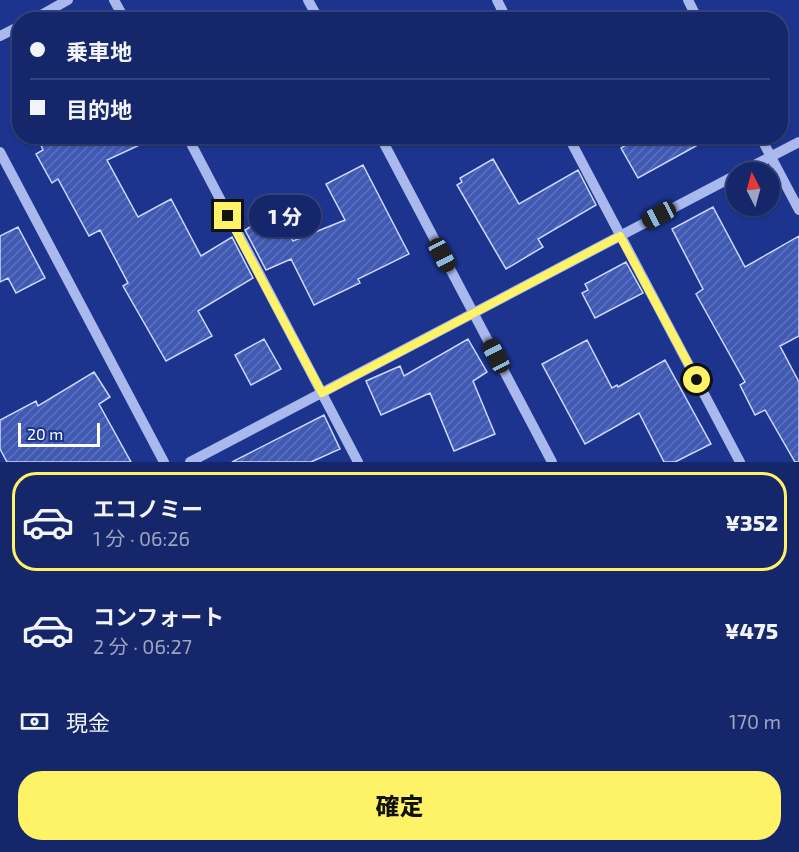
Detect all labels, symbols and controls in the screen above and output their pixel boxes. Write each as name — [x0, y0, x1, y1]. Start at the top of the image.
text: 乗車地 — [66, 38, 132, 64]
text: 目的地 — [66, 96, 132, 122]
north arrow — [726, 162, 780, 216]
map controls — [726, 162, 780, 216]
callout: 1 分 — [249, 195, 321, 237]
car — [639, 199, 679, 231]
route end — [214, 202, 241, 229]
text: 1 分 — [268, 204, 302, 228]
car — [426, 235, 458, 275]
car — [480, 336, 512, 376]
route start — [683, 366, 710, 393]
scale bar — [18, 420, 100, 448]
text: 20 m — [27, 424, 63, 443]
icon: car — [21, 495, 75, 549]
text: エコノミー — [93, 495, 203, 521]
text: ¥352 — [725, 509, 778, 535]
text: 1 分 · 06:26 — [93, 526, 190, 550]
icon: car — [21, 603, 75, 657]
text: コンフォート — [93, 603, 224, 629]
text: ¥475 — [724, 617, 778, 643]
text: 2 分 · 06:27 — [93, 634, 192, 658]
icon: cash — [18, 705, 51, 738]
text: 現金 — [66, 709, 110, 735]
text: 170 m — [729, 709, 781, 733]
button: 確定 — [18, 771, 781, 840]

